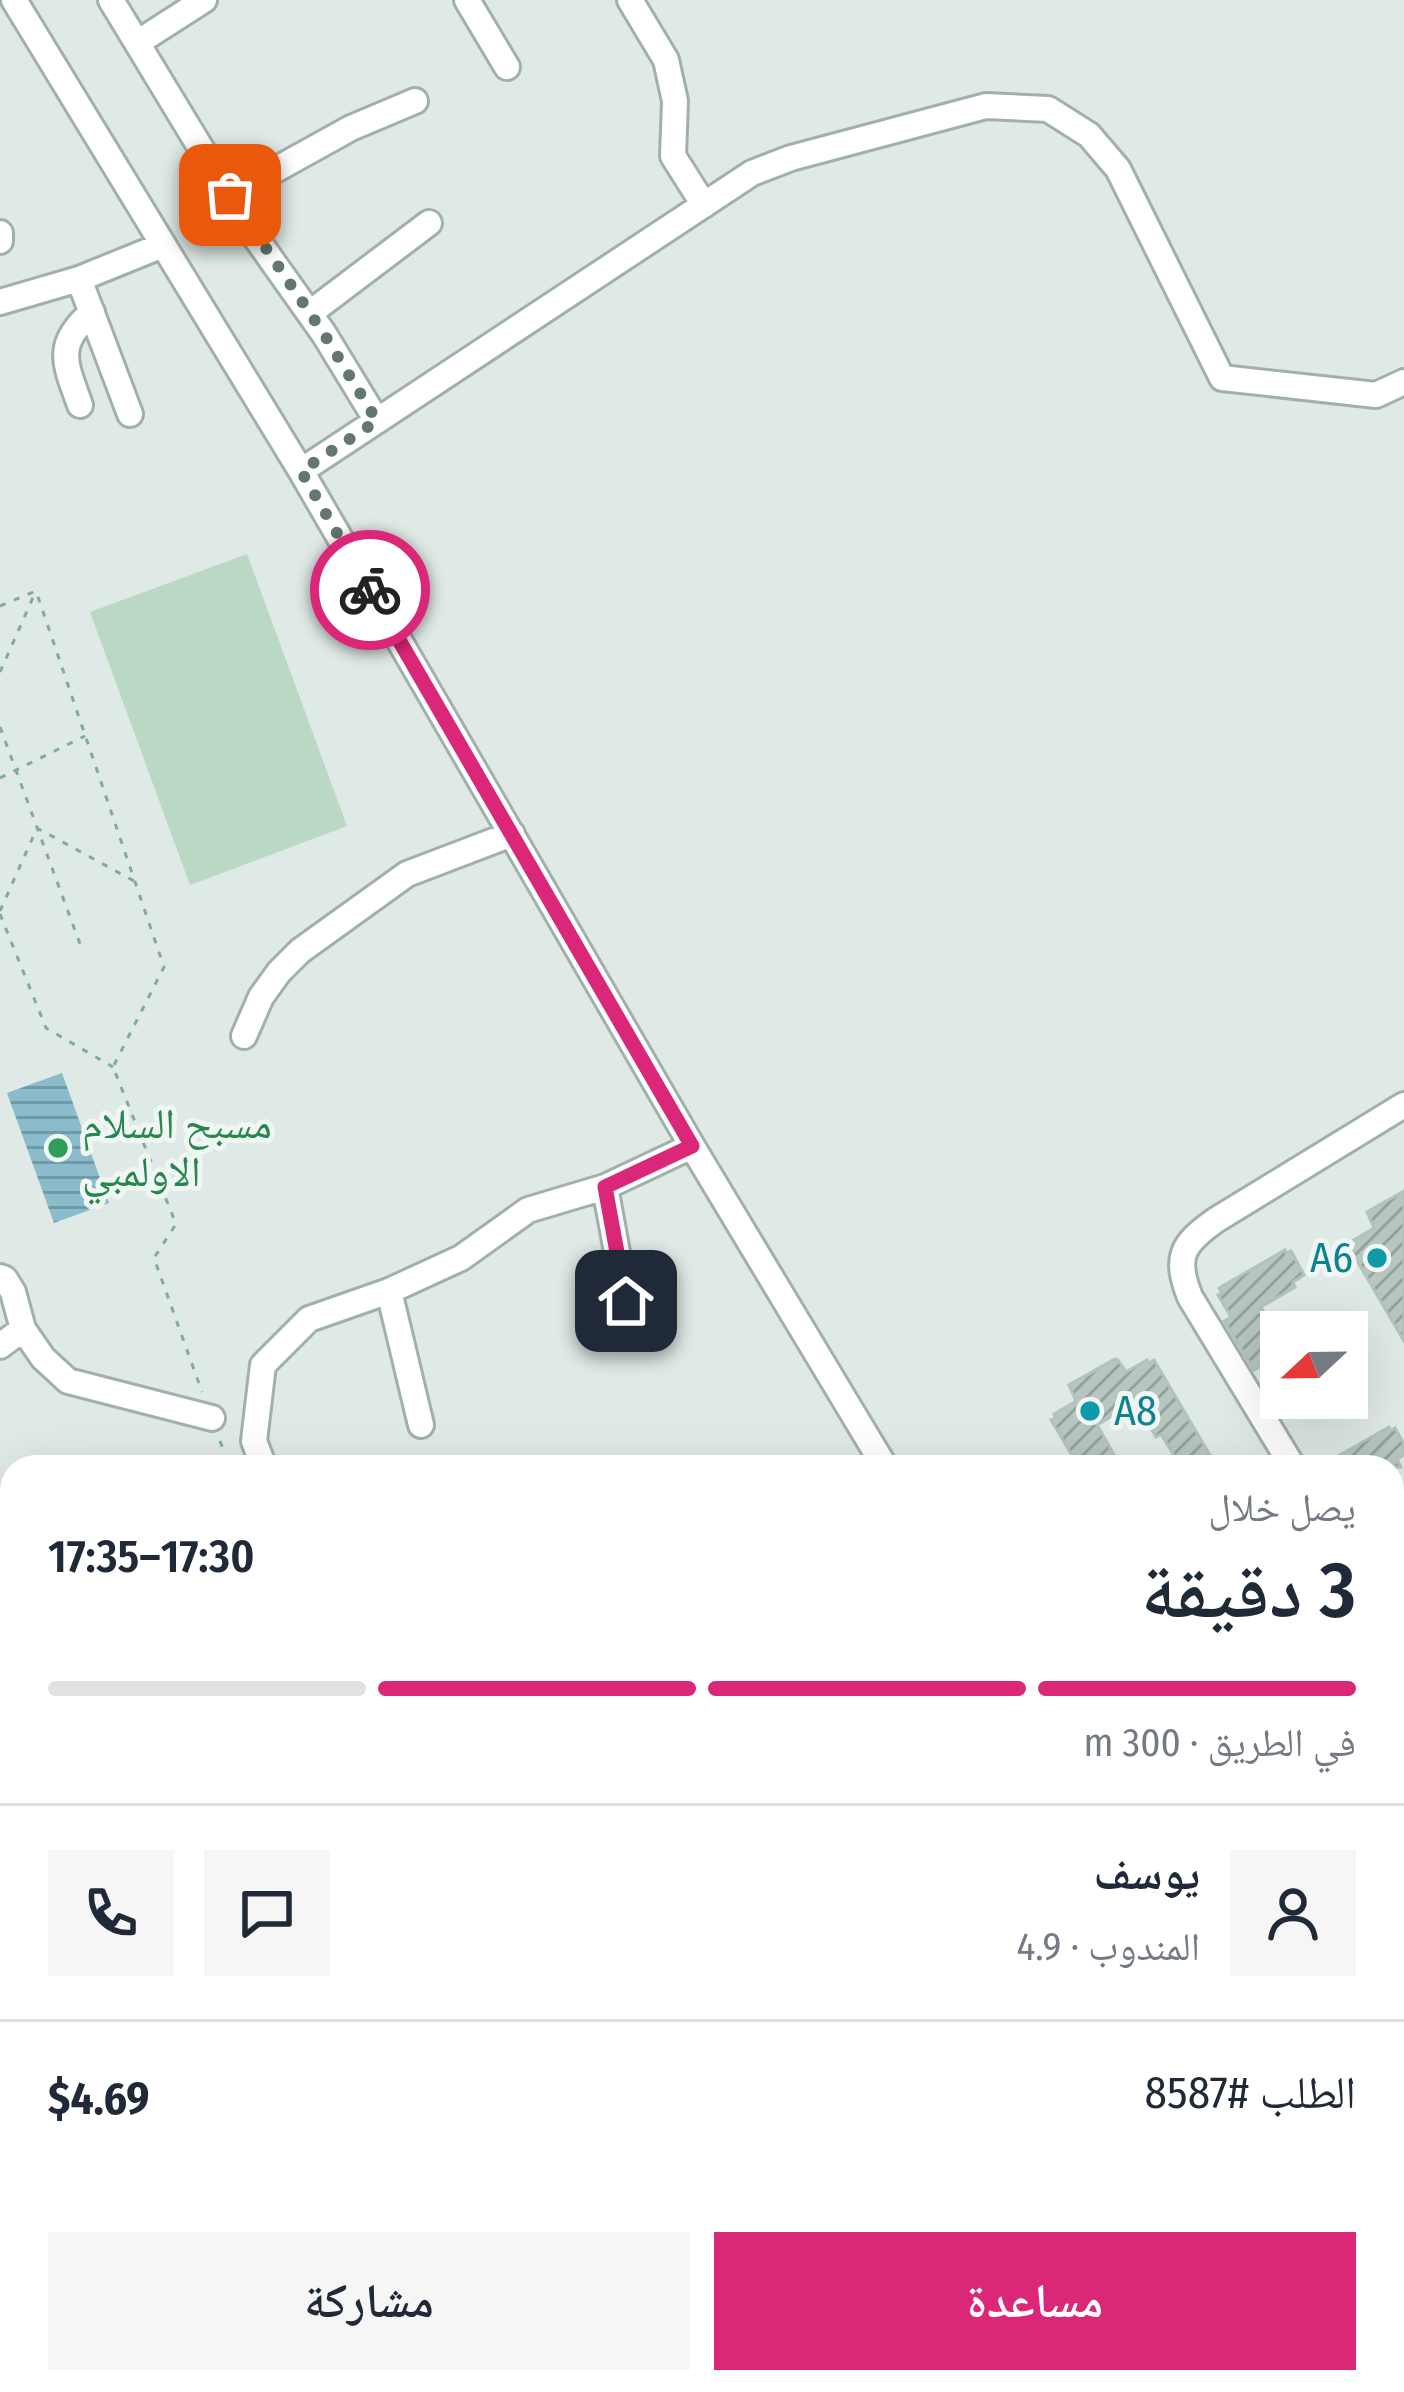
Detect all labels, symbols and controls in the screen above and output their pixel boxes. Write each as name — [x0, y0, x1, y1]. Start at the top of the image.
pin — [179, 144, 281, 246]
icon: bag — [197, 162, 263, 228]
courier — [310, 530, 430, 650]
icon: bike — [337, 557, 403, 623]
place label: مسبح السلام الاولمبي — [82, 1099, 272, 1205]
marker: مسبح السلام الاولمبي — [45, 1135, 71, 1161]
place label: A6 — [1310, 1233, 1353, 1283]
marker: A6 — [1364, 1245, 1390, 1271]
pin — [575, 1250, 677, 1352]
icon: home — [593, 1268, 659, 1334]
north arrow — [1260, 1311, 1368, 1419]
map controls — [1260, 1311, 1368, 1419]
place label: A8 — [1114, 1386, 1157, 1436]
marker: A8 — [1077, 1398, 1103, 1424]
text: يصل خلال — [1208, 1485, 1356, 1531]
text: 17:30–17:35 — [48, 1530, 254, 1584]
text: 3 دقيقة — [1141, 1544, 1356, 1638]
text: في الطريق · 300 m — [1083, 1720, 1356, 1766]
text: يوسف — [1094, 1847, 1200, 1901]
button: phone — [48, 1850, 174, 1976]
button: chat — [204, 1850, 330, 1976]
button: person — [1230, 1850, 1356, 1976]
text: المندوب · 4.9 — [1016, 1924, 1200, 1970]
text: الطلب #8587 — [1145, 2066, 1356, 2120]
text: $4.69 — [48, 2072, 150, 2126]
button: مشاركة — [48, 2232, 690, 2370]
button: مساعدة — [714, 2232, 1356, 2370]

